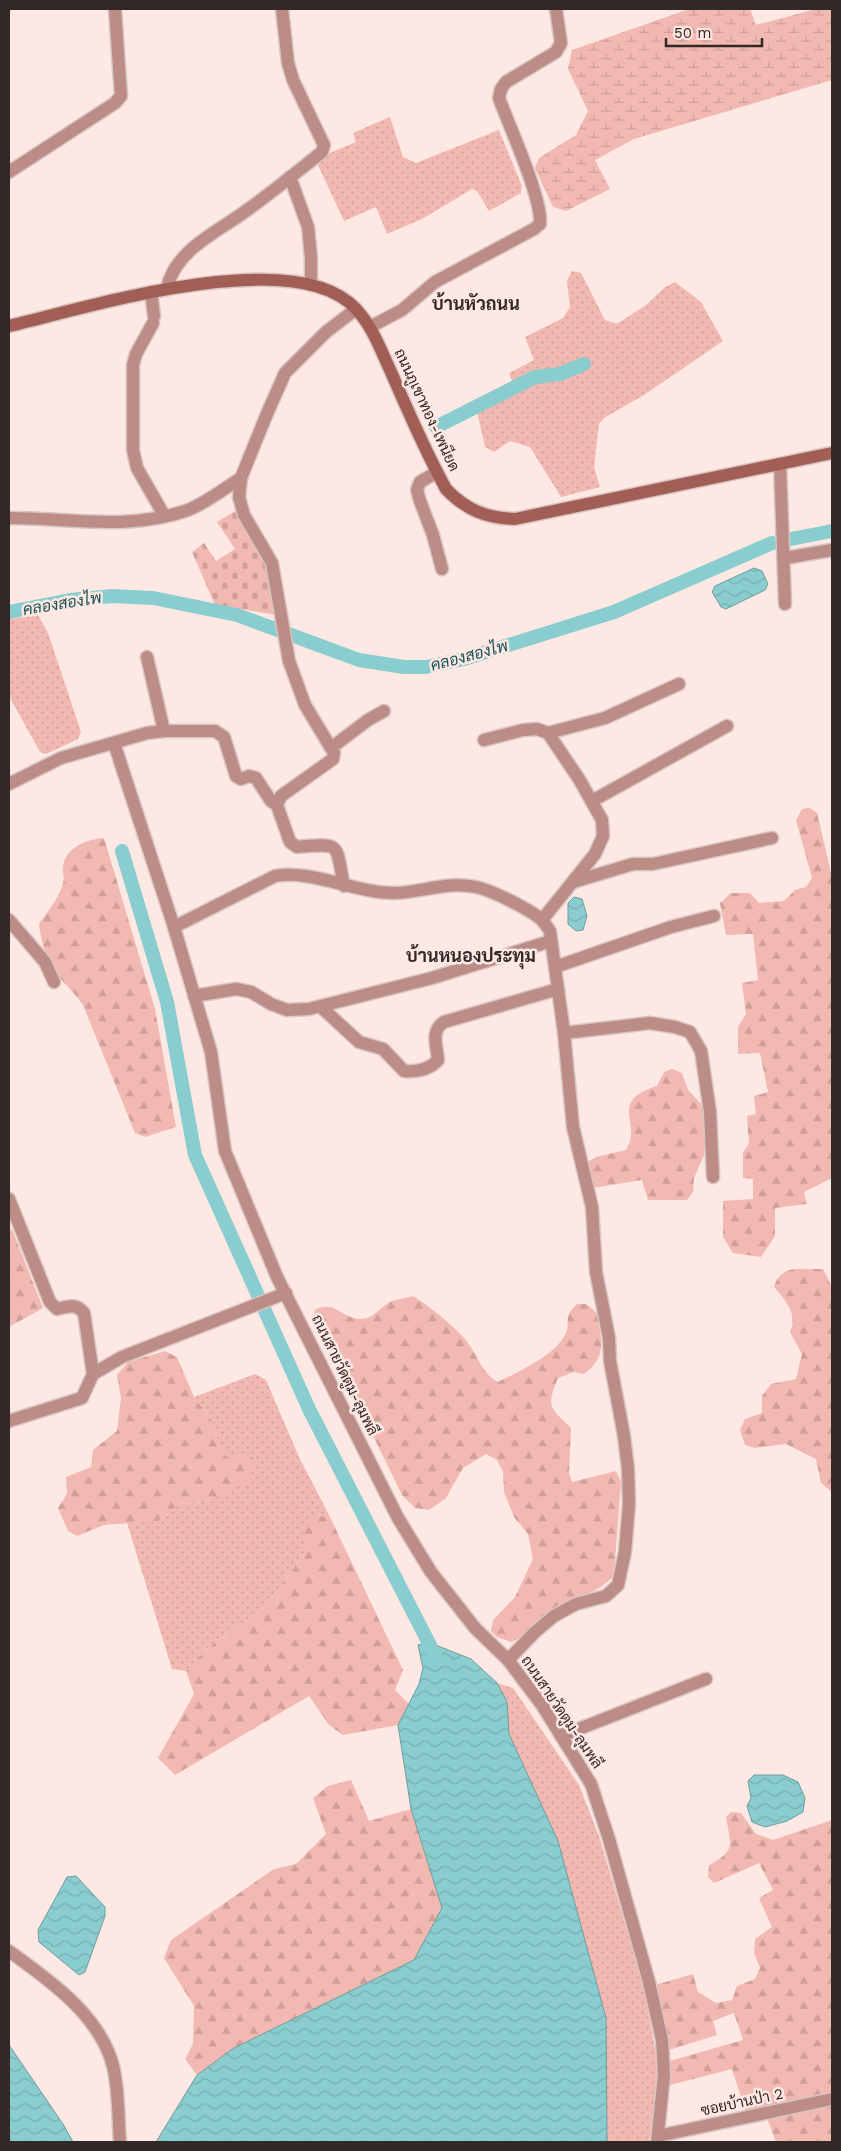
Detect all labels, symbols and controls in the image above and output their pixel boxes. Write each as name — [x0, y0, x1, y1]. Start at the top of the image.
scale bar — [666, 15, 762, 47]
text: 50 m — [674, 24, 711, 42]
district label: บ้านหัวถนน — [432, 292, 520, 314]
street label: ถนนภูเขาทอง-เพนียด — [390, 345, 464, 475]
water label: คลองสองไพ — [21, 586, 103, 619]
water label: คลองสองไพ — [428, 634, 510, 675]
district label: บ้านหนองประทุม — [406, 944, 536, 970]
street label: ถนนสายวัดตูม-ลุมพลี — [306, 1311, 383, 1439]
street label: ถนนสายวัดตูม-ลุมพลี — [516, 1652, 607, 1773]
street label: ซอยบ้านป่า 2 — [699, 2083, 785, 2120]

